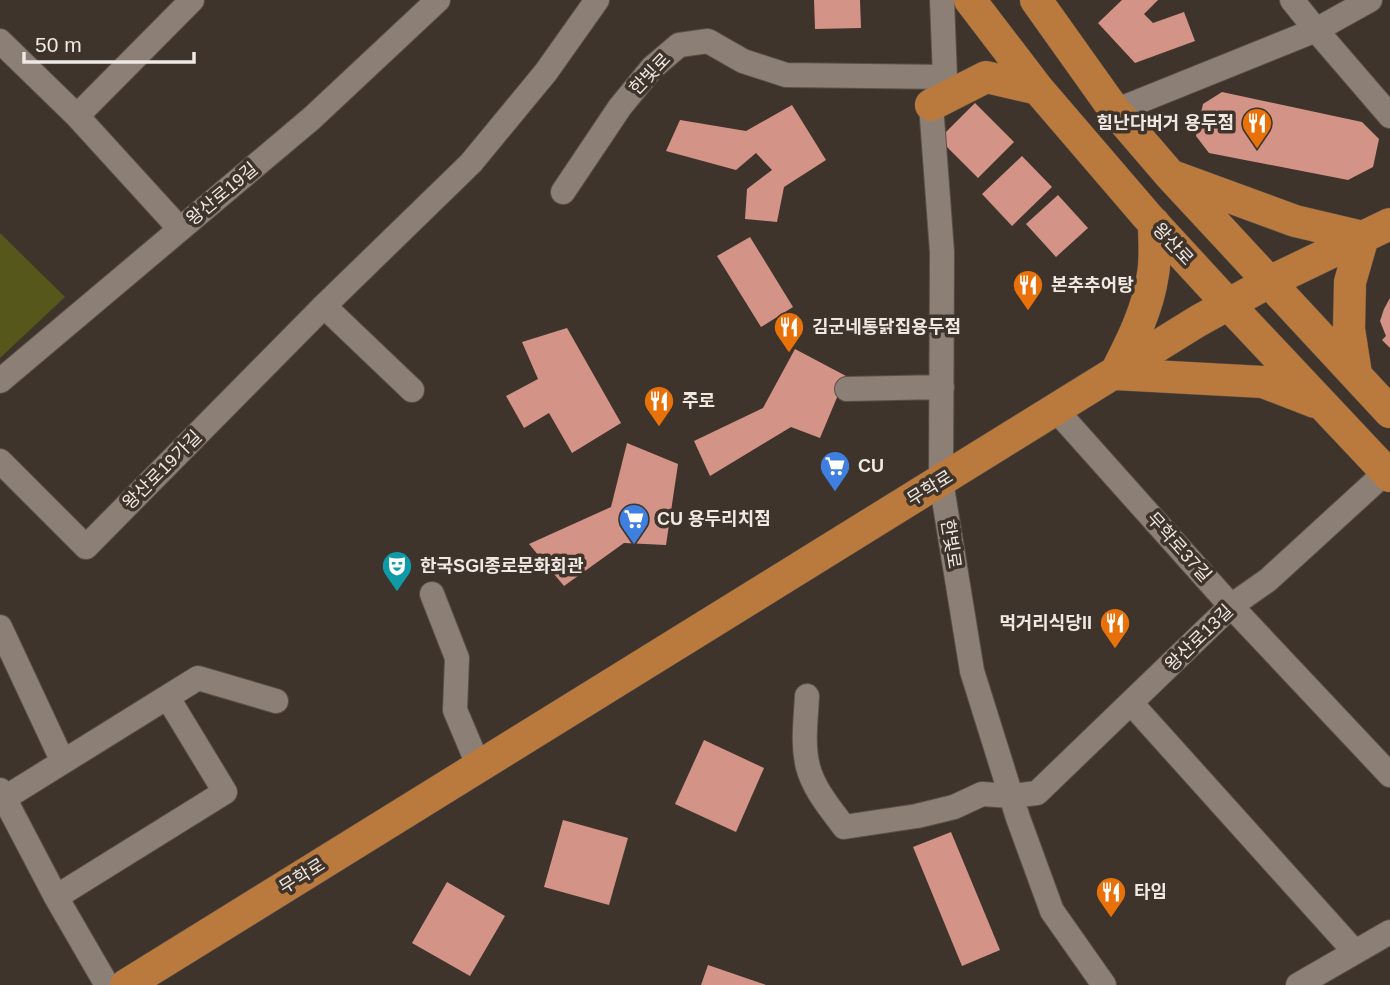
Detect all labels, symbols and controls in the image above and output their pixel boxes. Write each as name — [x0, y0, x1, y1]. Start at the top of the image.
scale bar — [24, 21, 194, 65]
text: 50 m — [35, 33, 82, 56]
street label: 한빛로 — [626, 49, 674, 99]
restaurant icon: 힘난다버거 용두점 — [1240, 106, 1274, 150]
place label: 힘난다버거 용두점 — [1097, 113, 1234, 133]
street label: 왕산로19길 — [183, 159, 261, 229]
street label: 왕산로 — [1149, 219, 1197, 269]
restaurant icon: 본추추어탕 — [1011, 268, 1045, 312]
place label: 본추추어탕 — [1051, 275, 1134, 295]
restaurant icon: 김군네통닭집용두점 — [772, 310, 806, 354]
place label: 김군네통닭집용두점 — [812, 317, 961, 337]
restaurant icon: 주로 — [642, 384, 676, 428]
place label: 주로 — [682, 391, 715, 411]
street label: 왕산로19가길 — [119, 427, 205, 513]
supermarket icon: CU — [818, 449, 852, 493]
place label: CU — [858, 456, 884, 476]
street label: 무학로 — [904, 466, 956, 510]
supermarket icon: CU 용두리치점 — [617, 502, 651, 546]
street label: 무학로37길 — [1143, 508, 1215, 586]
place label: CU 용두리치점 — [657, 509, 771, 529]
street label: 한빛로 — [937, 518, 965, 570]
theatre icon: 한국SGI종로문화회관 — [380, 549, 414, 593]
place label: 한국SGI종로문화회관 — [420, 556, 584, 576]
street label: 왕산로13길 — [1161, 601, 1237, 675]
restaurant icon: 먹거리식당II — [1098, 606, 1132, 650]
place label: 먹거리식당II — [999, 613, 1092, 633]
street label: 무학로 — [276, 854, 328, 898]
restaurant icon: 타임 — [1094, 875, 1128, 919]
place label: 타임 — [1134, 882, 1167, 902]

